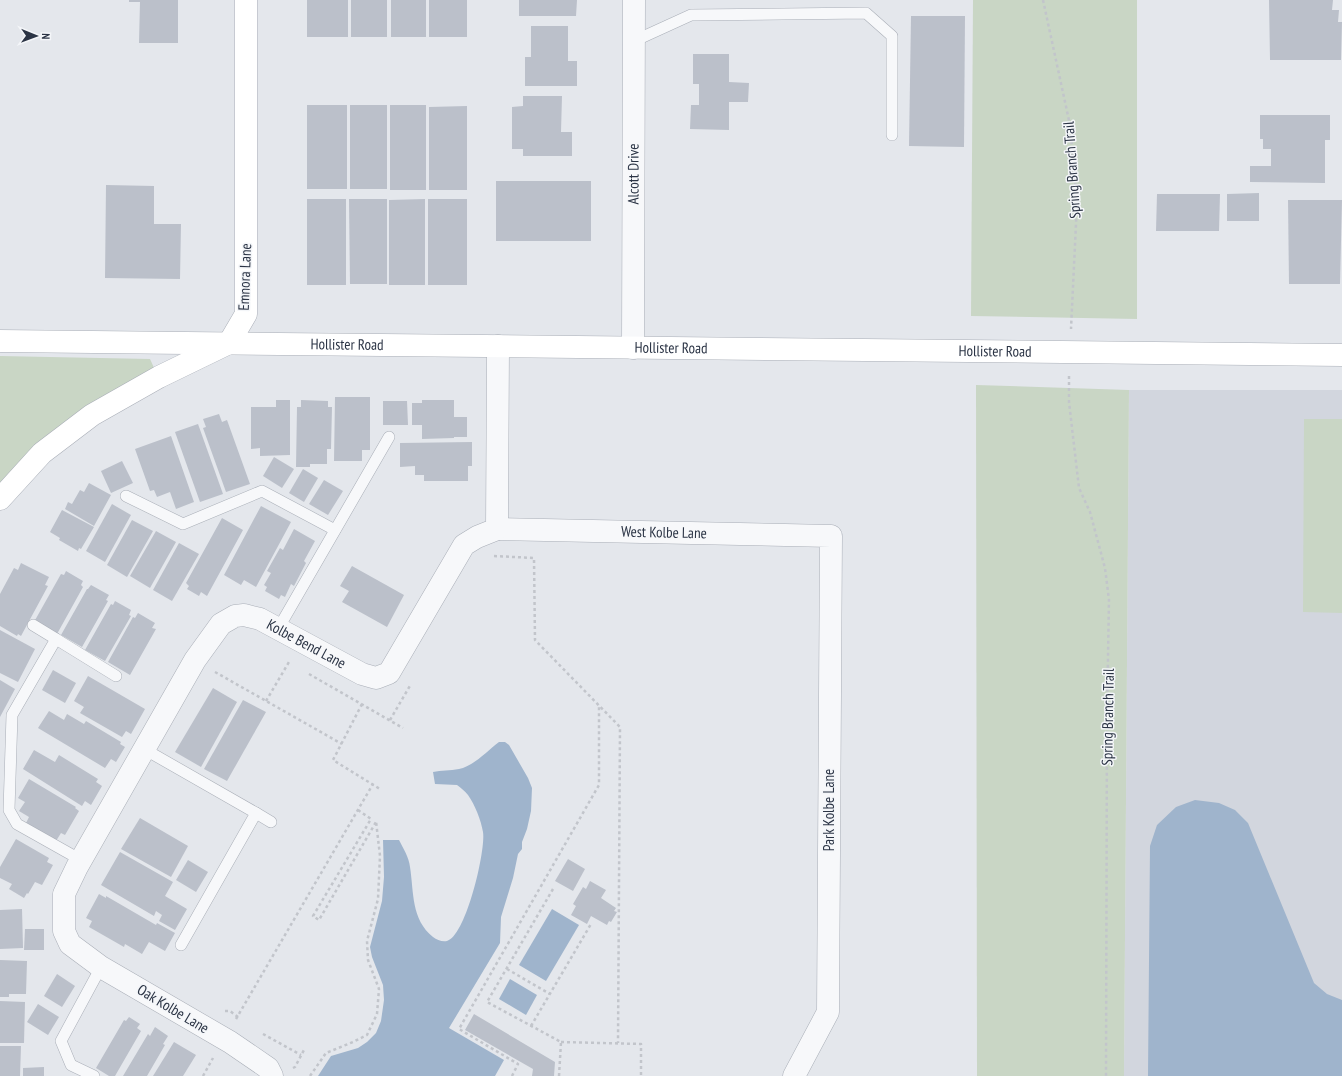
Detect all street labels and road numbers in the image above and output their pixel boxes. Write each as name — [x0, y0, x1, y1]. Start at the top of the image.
street label: Spring Branch Trail — [1059, 120, 1084, 219]
street label: Alcott Drive — [623, 143, 643, 205]
street label: Emnora Lane — [234, 243, 255, 311]
street label: Hollister Road — [310, 334, 384, 354]
street label: Hollister Road — [634, 338, 708, 357]
street label: Hollister Road — [958, 341, 1032, 361]
street label: West Kolbe Lane — [621, 522, 707, 542]
street label: Kolbe Bend Lane — [264, 614, 349, 673]
street label: Spring Branch Trail — [1097, 668, 1118, 766]
street label: Park Kolbe Lane — [819, 769, 838, 851]
street label: Oak Kolbe Lane — [134, 980, 213, 1037]

